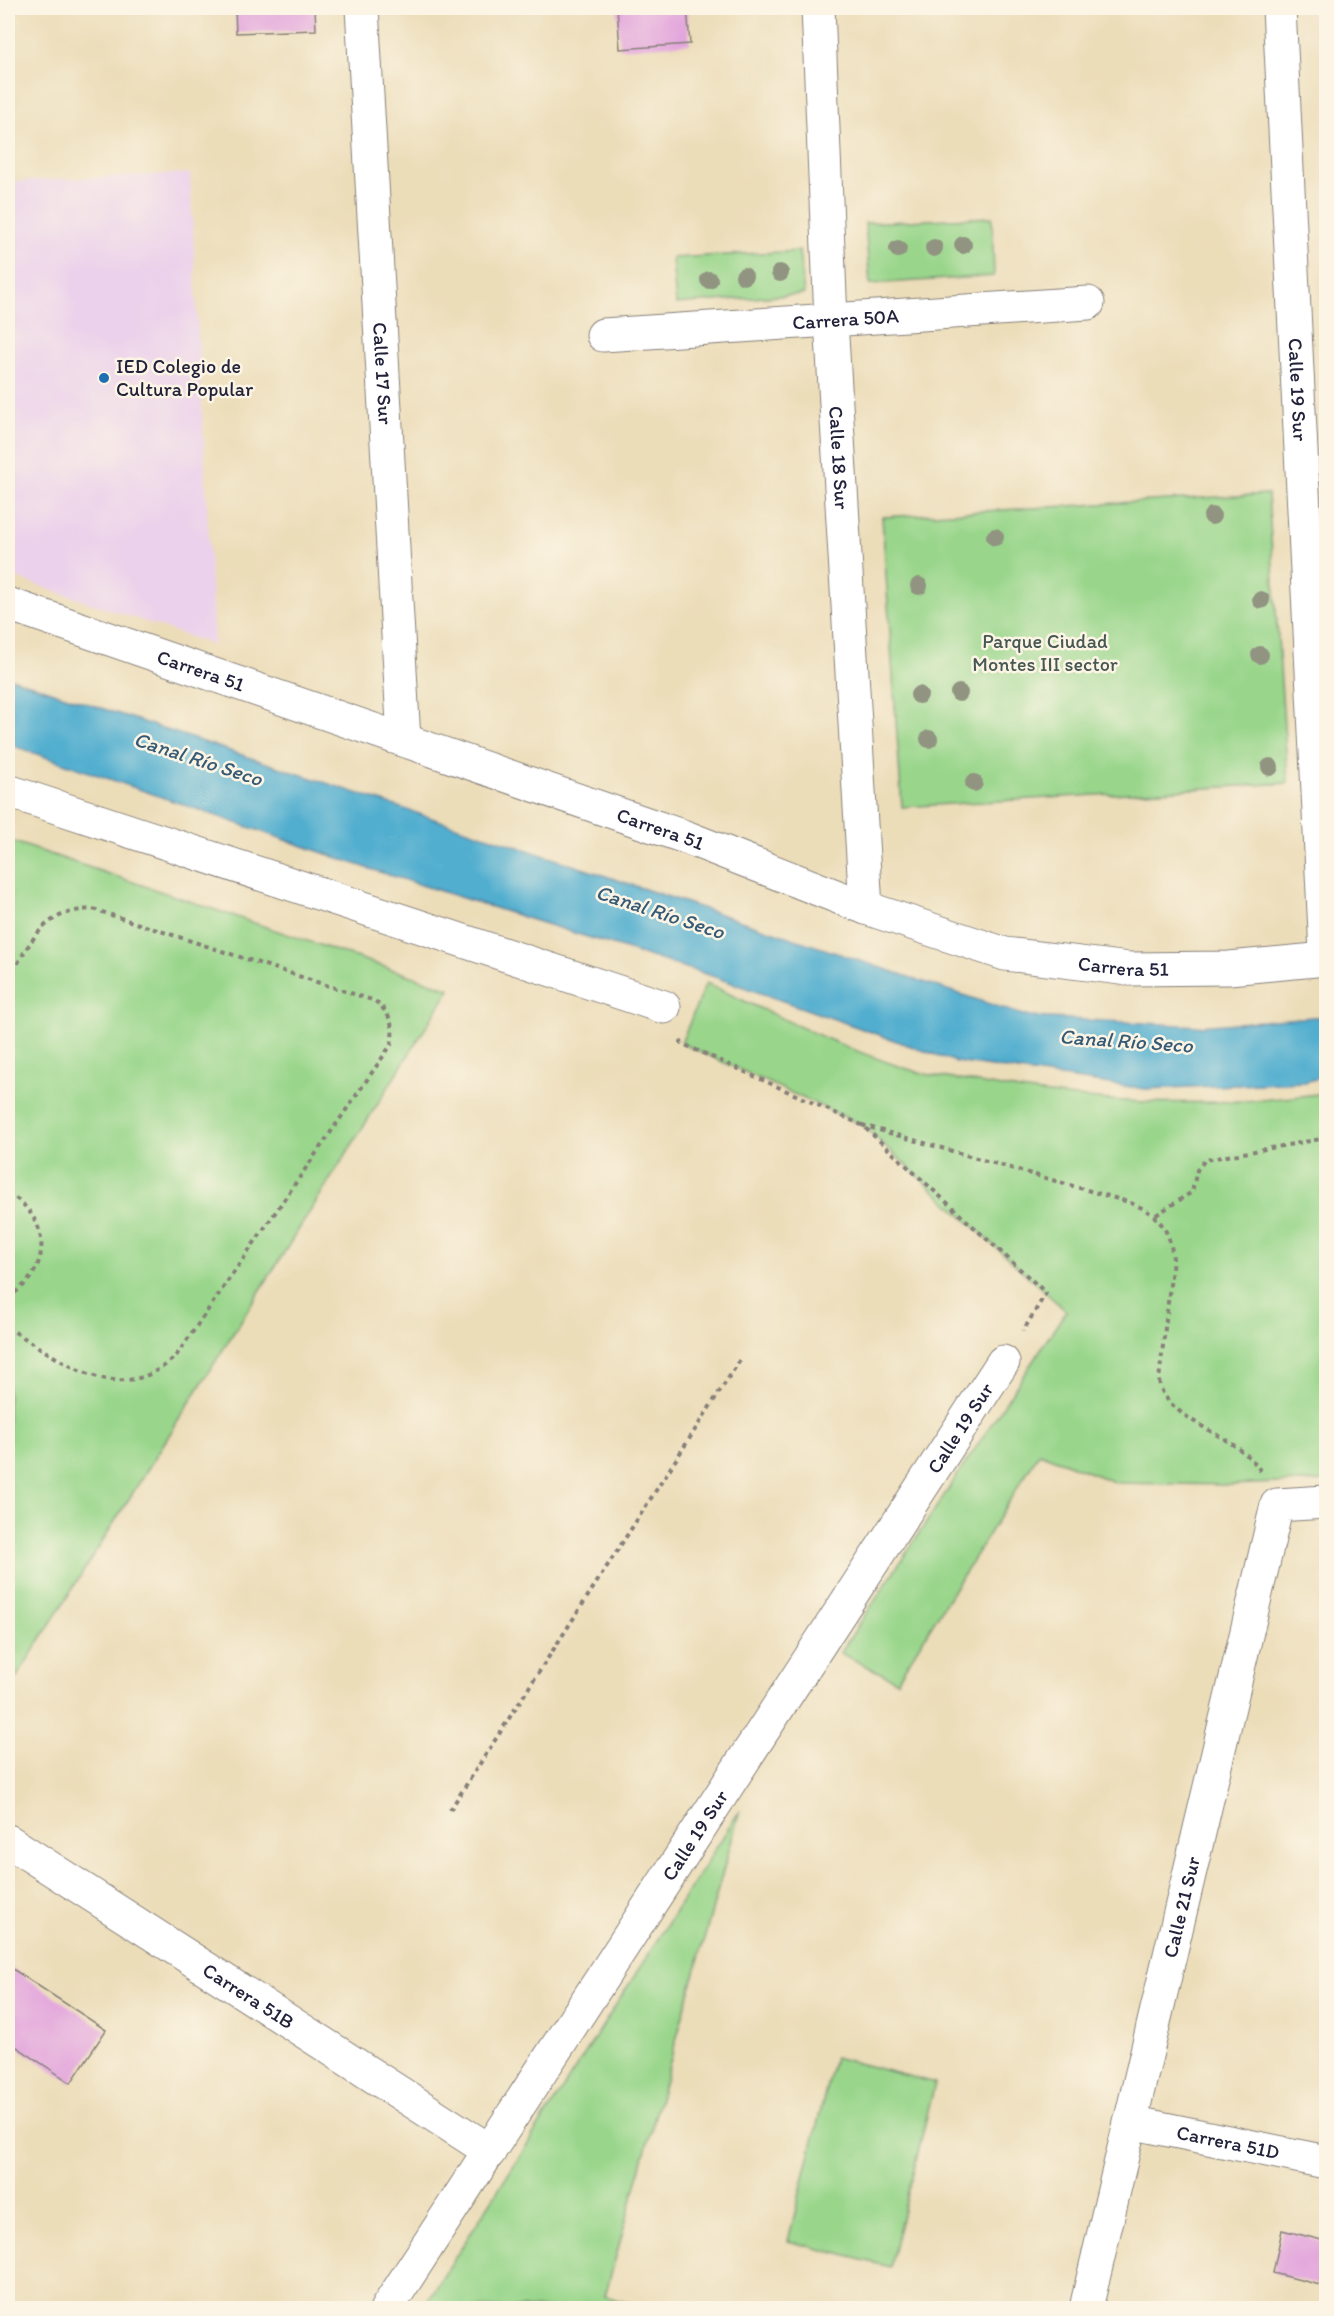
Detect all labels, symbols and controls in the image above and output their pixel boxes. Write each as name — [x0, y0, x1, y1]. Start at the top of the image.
street label: Carrera 50A — [791, 304, 900, 334]
street label: Calle 17 Sur — [368, 321, 398, 425]
street label: Calle 19 Sur — [1283, 337, 1313, 442]
place label: IED Colegio de Cultura Popular — [116, 354, 253, 401]
marker: IED Colegio de Cultura Popular — [97, 371, 111, 385]
street label: Calle 18 Sur — [824, 405, 854, 510]
park label: Parque Ciudad Montes III sector — [972, 629, 1118, 676]
street label: Carrera 51 — [154, 644, 248, 697]
water label: Canal Río Seco — [131, 726, 267, 791]
street label: Carrera 51 — [614, 802, 708, 855]
water label: Canal Río Seco — [593, 879, 729, 944]
street label: Carrera 51 — [1077, 951, 1169, 981]
water label: Canal Río Seco — [1059, 1023, 1195, 1058]
street label: Calle 19 Sur — [922, 1378, 998, 1478]
street label: Calle 19 Sur — [657, 1786, 733, 1885]
street label: Calle 21 Sur — [1158, 1854, 1205, 1960]
street label: Carrera 51B — [198, 1958, 299, 2034]
street label: Carrera 51D — [1175, 2120, 1281, 2164]

